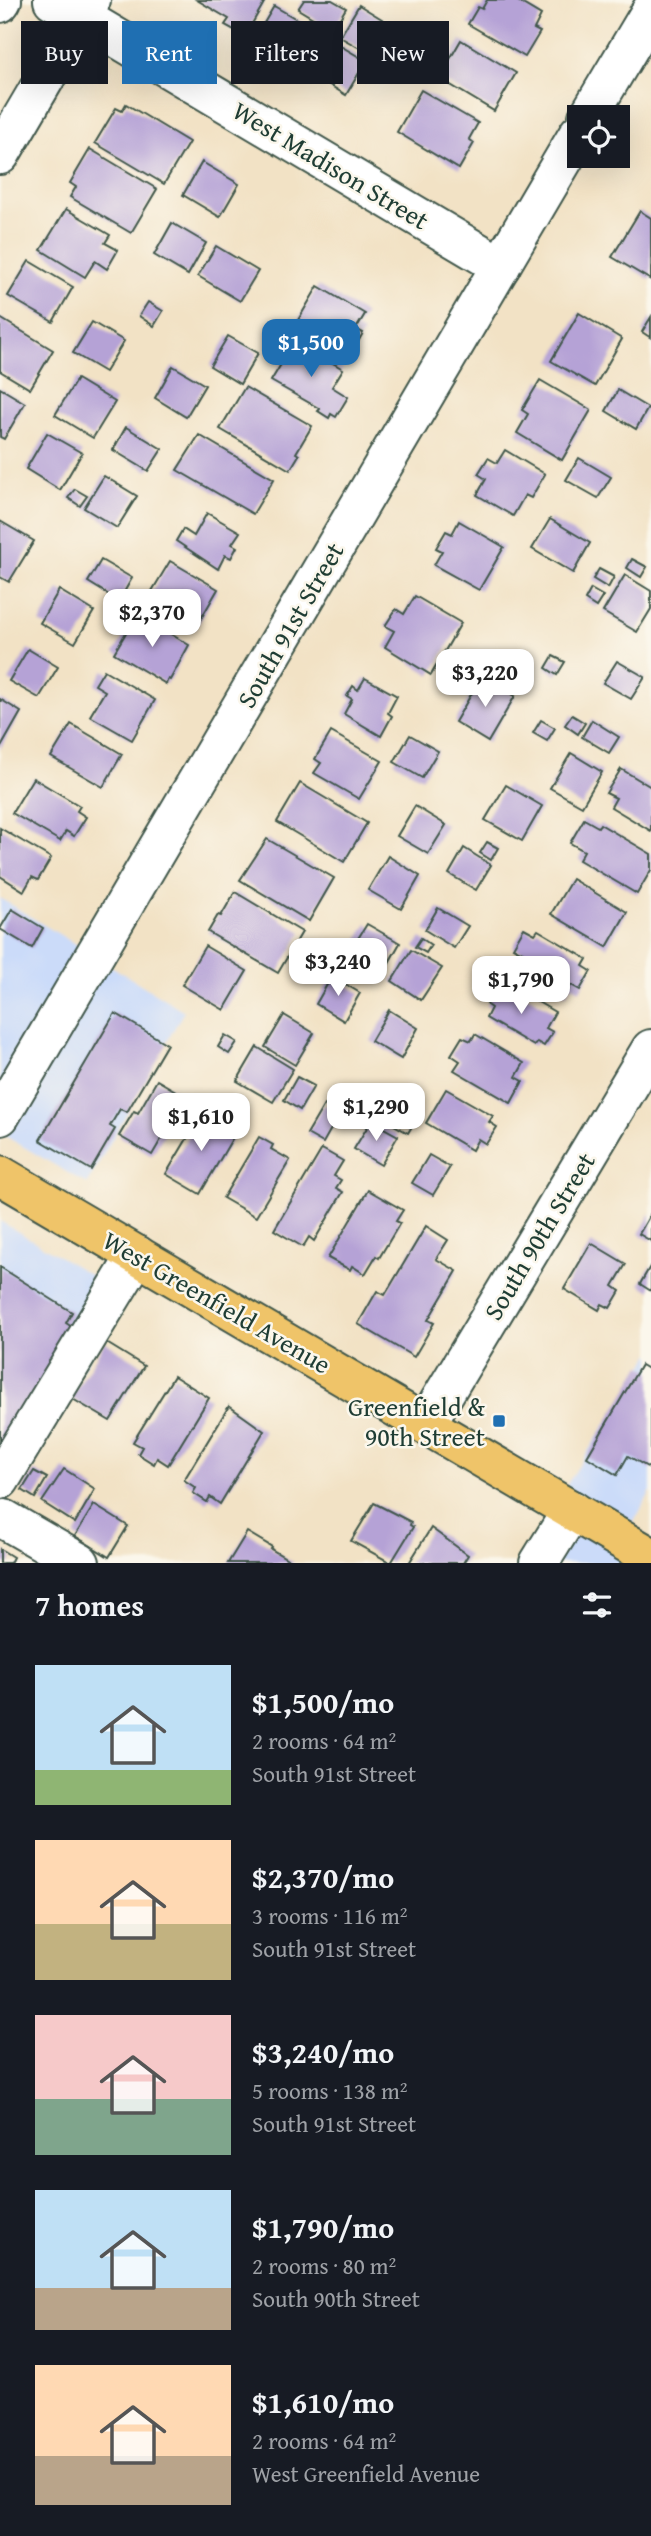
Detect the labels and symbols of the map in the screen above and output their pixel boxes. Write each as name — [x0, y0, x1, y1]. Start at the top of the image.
street label: West Madison Street — [225, 91, 437, 239]
pin: $1,500 — [254, 320, 368, 379]
street label: South 91st Street — [227, 535, 353, 715]
pin: $2,370 — [95, 590, 209, 649]
pin: $3,220 — [428, 650, 542, 709]
pin: $3,240 — [281, 939, 395, 998]
pin: $1,790 — [464, 956, 578, 1016]
pin: $1,290 — [319, 1084, 433, 1143]
pin: $1,610 — [144, 1094, 258, 1153]
street label: South 90th Street — [473, 1145, 605, 1327]
street label: West Greenfield Avenue — [96, 1221, 338, 1383]
place label: Greenfield & 90th Street — [348, 1387, 485, 1456]
marker: Greenfield & 90th Street — [491, 1413, 507, 1429]

